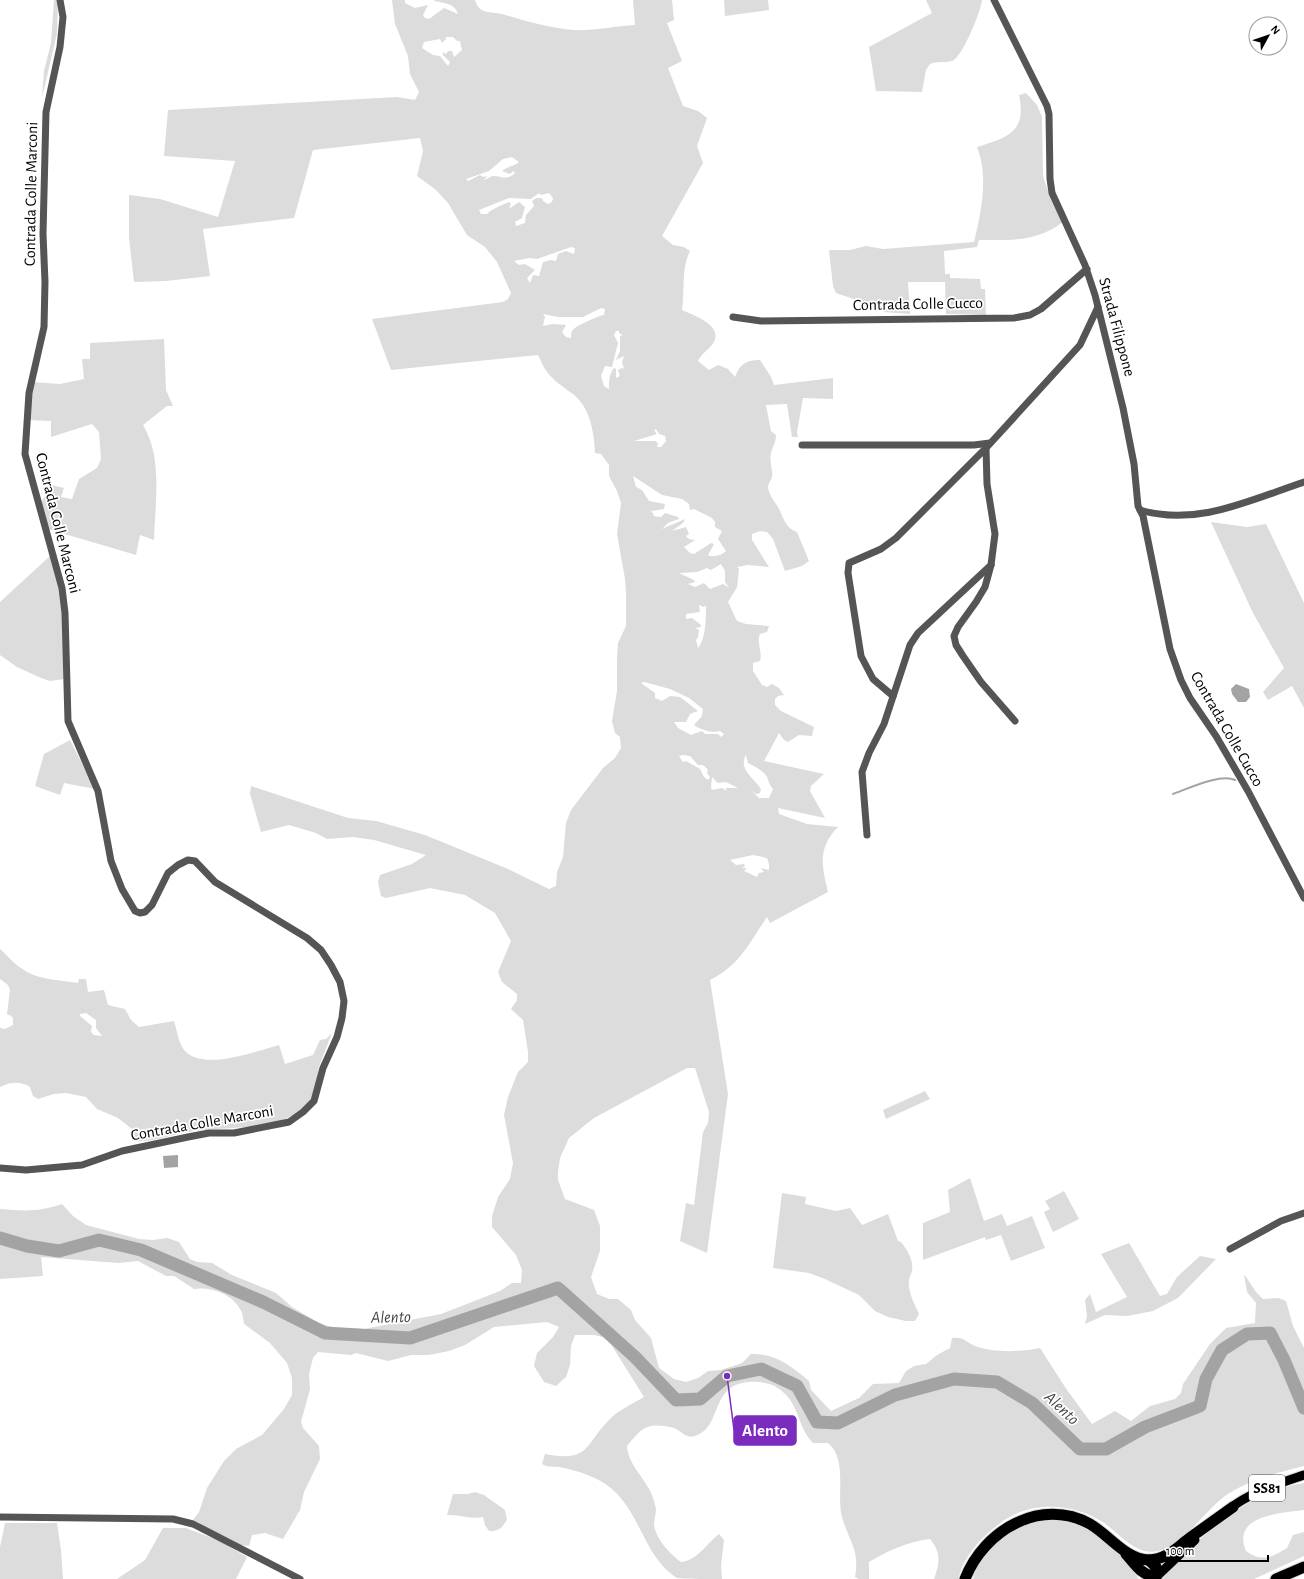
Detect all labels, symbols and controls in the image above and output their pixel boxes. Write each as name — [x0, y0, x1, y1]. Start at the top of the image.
north arrow — [1248, 16, 1288, 56]
text: N — [1269, 23, 1282, 36]
street label: Contrada Colle Marconi — [22, 122, 40, 266]
street label: Strada Filippone — [1096, 276, 1138, 378]
street label: Contrada Colle Cucco — [853, 295, 983, 313]
street label: Contrada Colle Marconi — [33, 451, 83, 595]
street label: Contrada Colle Cucco — [1188, 669, 1266, 789]
street label: Contrada Colle Marconi — [130, 1103, 274, 1143]
water label: Alento — [370, 1308, 411, 1326]
water label: Alento — [1041, 1387, 1082, 1428]
callout: Alento — [734, 1416, 796, 1445]
text: Alento — [742, 1422, 788, 1439]
road number: SS81 — [1249, 1475, 1285, 1501]
scale bar — [1160, 1537, 1268, 1563]
text: 100 m — [1166, 1545, 1194, 1557]

